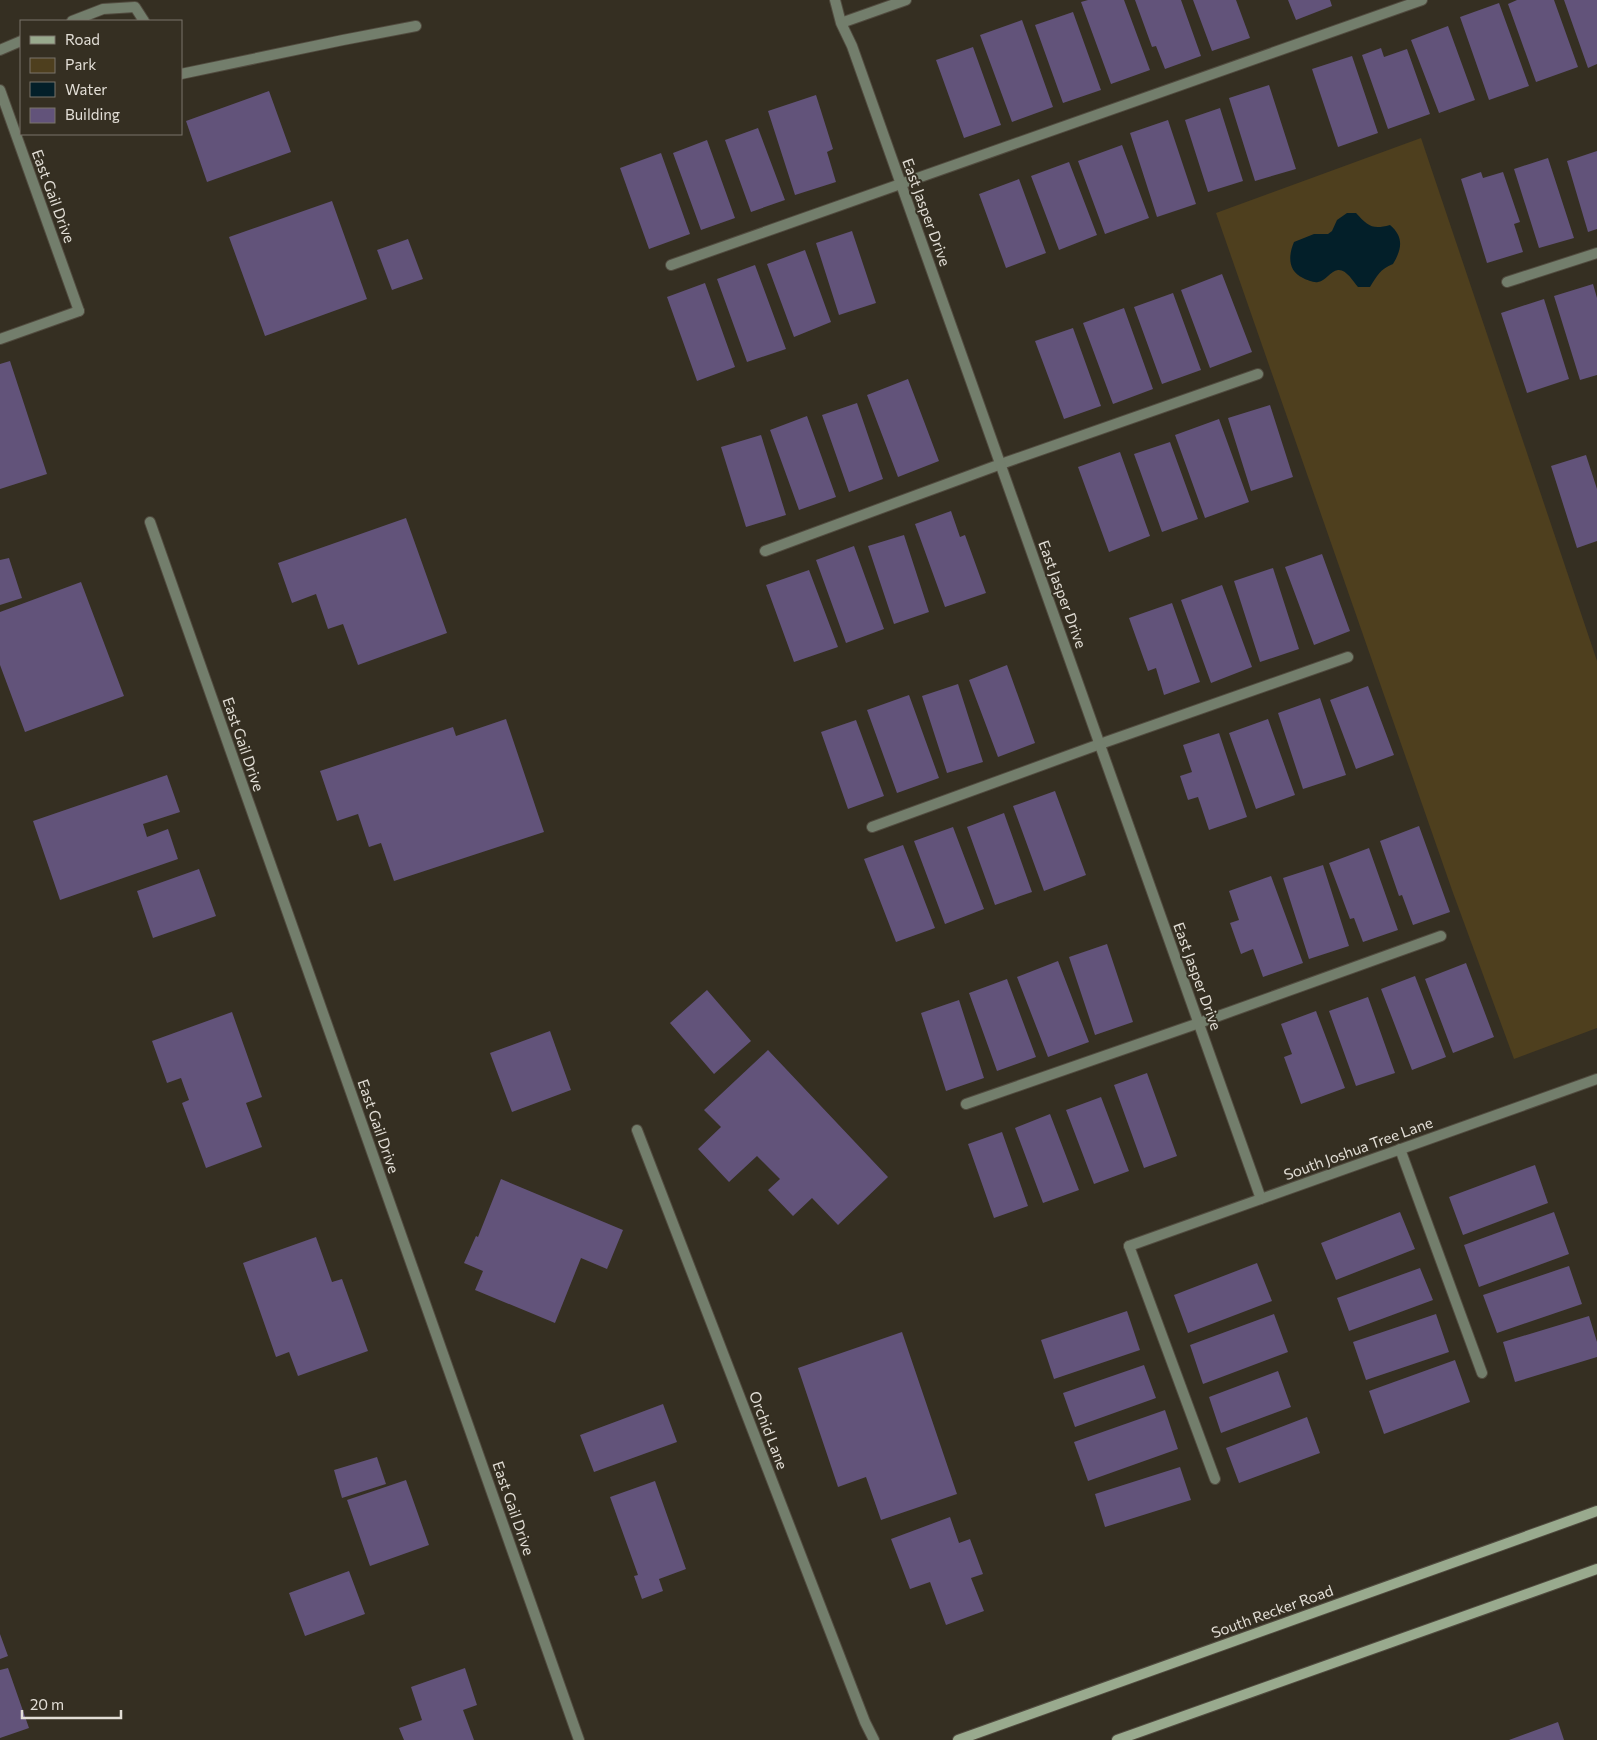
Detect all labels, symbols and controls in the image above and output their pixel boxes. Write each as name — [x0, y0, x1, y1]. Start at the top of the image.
legend — [20, 20, 182, 135]
text: Road — [65, 30, 100, 48]
text: Park — [65, 55, 96, 73]
text: Water — [65, 80, 107, 98]
text: Building — [65, 105, 120, 123]
street label: East Gail Drive — [29, 147, 79, 245]
street label: East Jasper Drive — [899, 156, 955, 268]
street label: East Jasper Drive — [1035, 538, 1091, 650]
street label: East Gail Drive — [220, 695, 269, 793]
street label: East Jasper Drive — [1170, 920, 1226, 1032]
street label: East Gail Drive — [355, 1077, 404, 1175]
street label: South Joshua Tree Lane — [1281, 1113, 1435, 1183]
street label: Orchid Lane — [746, 1388, 792, 1472]
street label: East Gail Drive — [490, 1459, 539, 1557]
street label: South Recker Road — [1209, 1581, 1335, 1641]
scale bar — [22, 1688, 121, 1720]
text: 20 m — [30, 1695, 64, 1713]

